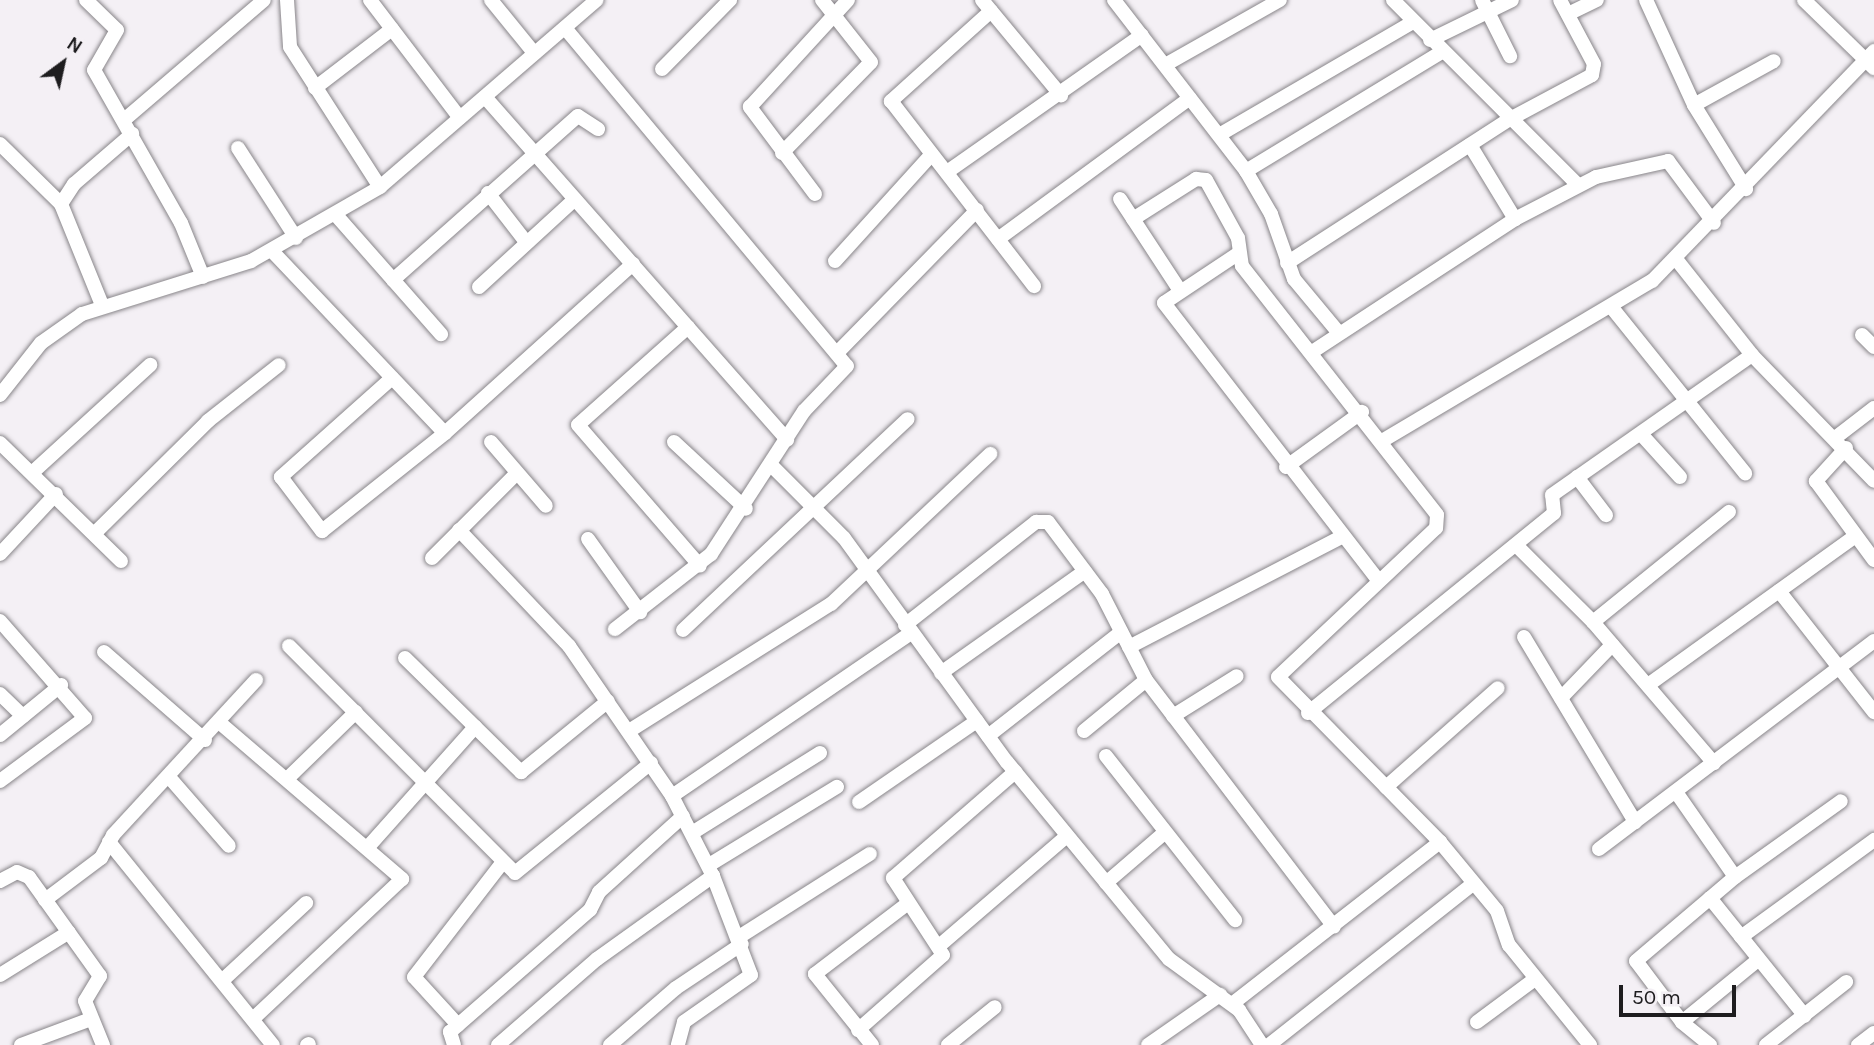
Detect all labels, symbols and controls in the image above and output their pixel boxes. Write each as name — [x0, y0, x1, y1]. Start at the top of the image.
north arrow — [28, 28, 98, 98]
text: N — [63, 32, 86, 58]
scale bar — [1622, 972, 1739, 1016]
text: 50 m — [1632, 985, 1681, 1009]

